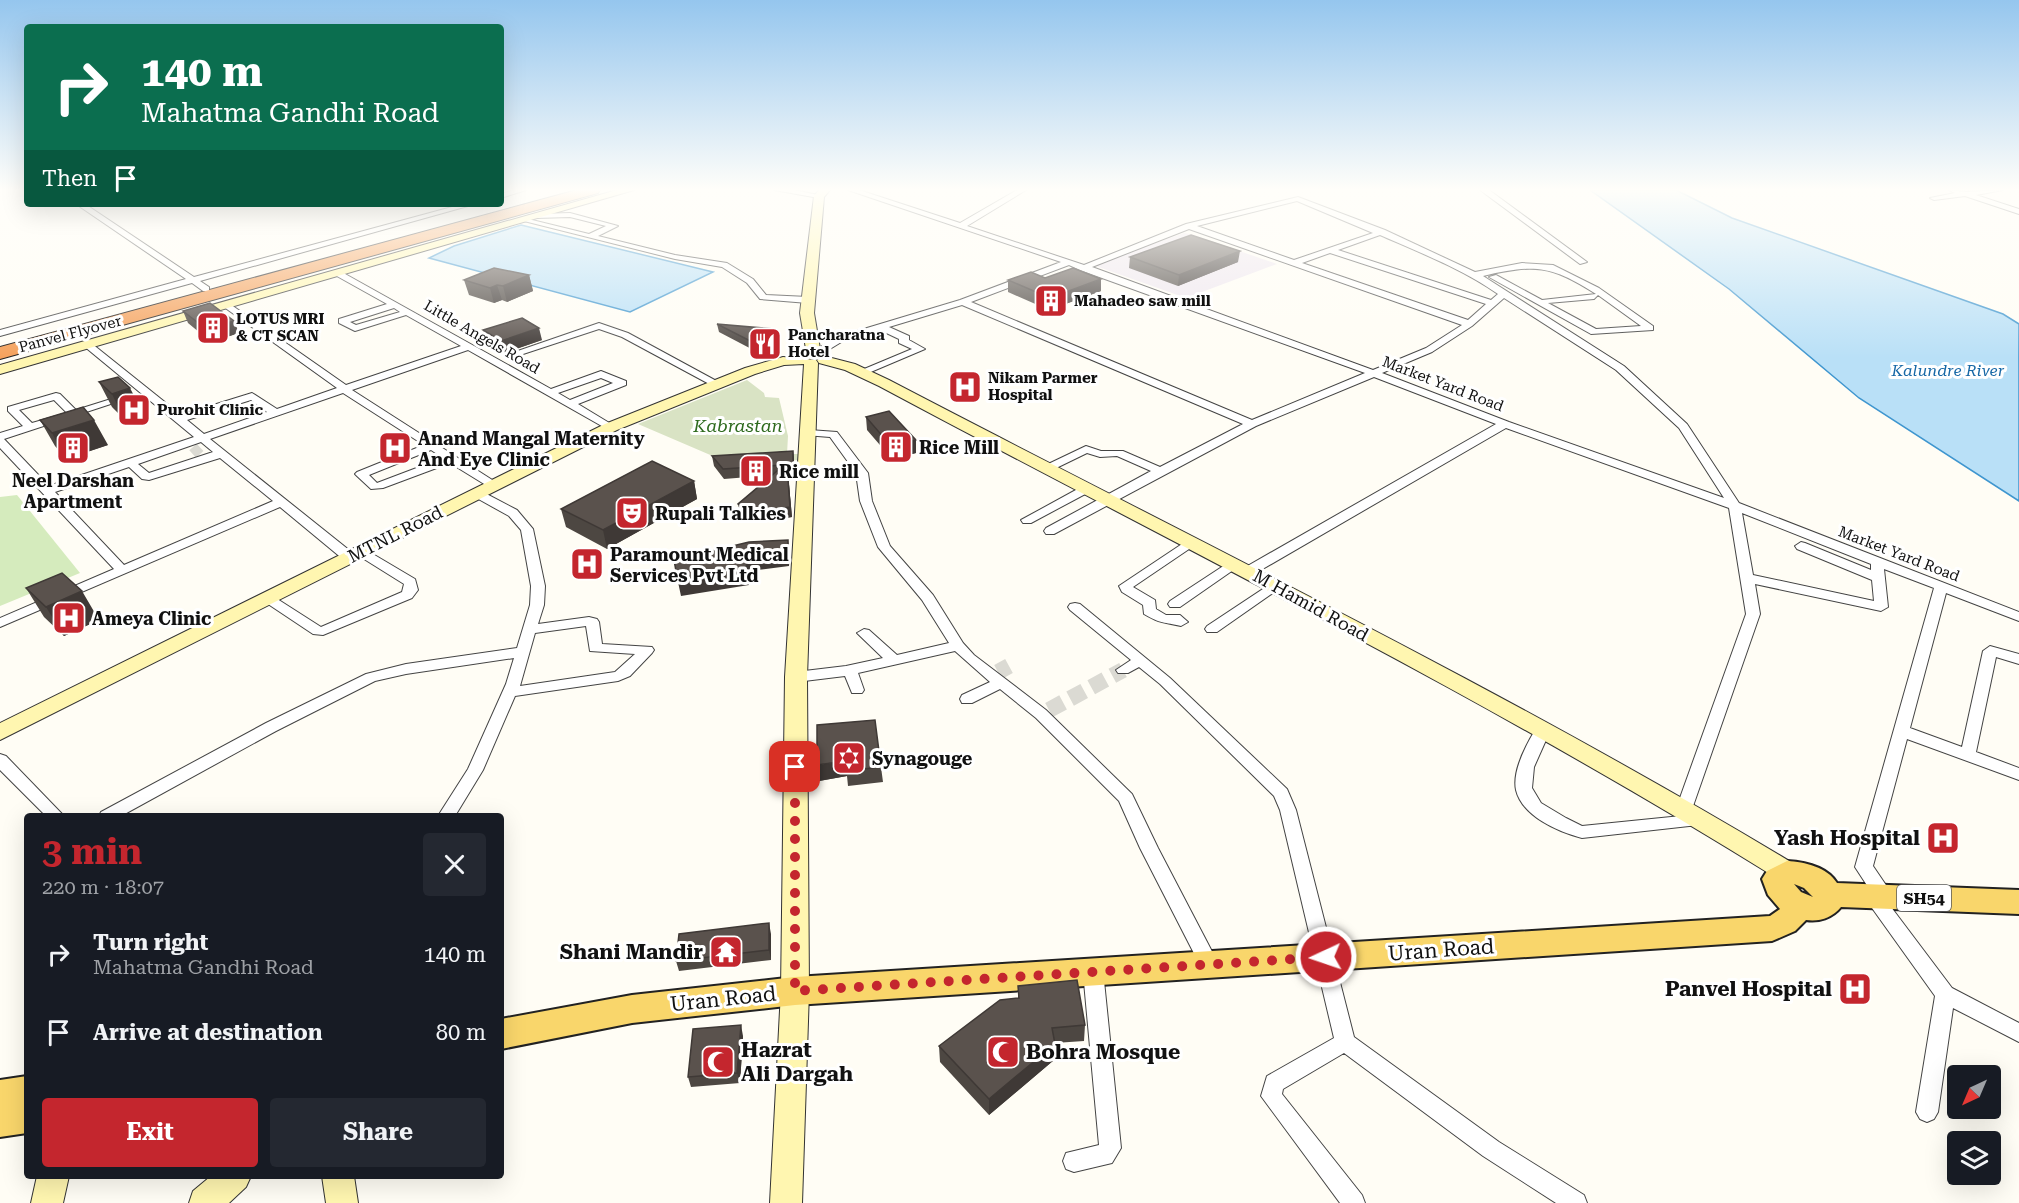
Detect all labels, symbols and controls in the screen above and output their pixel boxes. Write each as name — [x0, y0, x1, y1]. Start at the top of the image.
text: 140 m — [141, 47, 263, 96]
icon: right — [42, 48, 120, 126]
text: Mahatma Gandhi Road — [141, 97, 439, 129]
icon: arrive — [109, 162, 142, 195]
text: Then — [42, 166, 97, 191]
building icon: Mahadeo saw mill — [1033, 283, 1069, 319]
place label: Mahadeo saw mill — [1074, 292, 1211, 310]
street label: Little Angels Road — [421, 296, 543, 378]
building icon: LOTUS MRI & CT SCAN — [195, 310, 231, 346]
place label: LOTUS MRI & CT SCAN — [236, 310, 325, 345]
street label: Panvel Flyover — [17, 312, 123, 356]
restaurant icon: Pancharatna Hotel — [747, 326, 783, 362]
place label: Pancharatna Hotel — [788, 326, 885, 361]
street label: Market Yard Road — [1380, 353, 1507, 416]
water label: Kalundre River — [1891, 361, 2005, 380]
hospital icon: Nikam Parmer Hospital — [947, 369, 983, 405]
place label: Nikam Parmer Hospital — [988, 369, 1098, 404]
hospital icon: Purohit Clinic — [116, 392, 152, 428]
place label: Purohit Clinic — [157, 401, 263, 419]
park label: Kabrastan — [692, 415, 783, 436]
place label: Anand Mangal Maternity And Eye Clinic — [418, 428, 645, 470]
building icon: Rice Mill — [878, 429, 914, 465]
building icon: Neel Darshan Apartment — [55, 430, 91, 466]
hospital icon: Anand Mangal Maternity And Eye Clinic — [377, 430, 413, 466]
place label: Rice Mill — [919, 437, 999, 458]
building icon: Rice mill — [738, 453, 774, 489]
place label: Rice mill — [779, 461, 859, 482]
place label: Neel Darshan Apartment — [12, 470, 134, 512]
theatre icon: Rupali Talkies — [614, 495, 650, 531]
street label: MTNL Road — [344, 501, 446, 567]
place label: Rupali Talkies — [655, 503, 786, 524]
street label: Market Yard Road — [1836, 523, 1963, 586]
place label: Paramount Medical Services Pvt Ltd — [610, 544, 789, 586]
hospital icon: Paramount Medical Services Pvt Ltd — [569, 546, 605, 582]
street label: M Hamid Road — [1250, 565, 1373, 646]
hospital icon: Ameya Clinic — [51, 600, 87, 636]
place label: Ameya Clinic — [92, 608, 211, 629]
synagogue icon: Synagouge — [831, 740, 867, 776]
pin — [769, 741, 820, 792]
place label: Synagouge — [872, 748, 973, 769]
icon: arrive — [778, 750, 811, 783]
hospital icon: Yash Hospital — [1925, 820, 1961, 856]
place label: Yash Hospital — [1774, 826, 1920, 850]
text: 3 min — [42, 831, 142, 873]
button: close — [423, 833, 486, 896]
text: 220 m · 18:07 — [42, 875, 164, 899]
road number: SH54 — [1897, 885, 1951, 911]
position arrow — [1294, 925, 1358, 989]
text: Turn right — [93, 930, 208, 955]
temple icon: Shani Mandir — [708, 934, 744, 970]
street label: Uran Road — [1387, 934, 1496, 966]
icon: right — [42, 938, 75, 971]
place label: Shani Mandir — [560, 940, 703, 964]
text: 140 m — [423, 942, 486, 967]
text: Mahatma Gandhi Road — [93, 955, 314, 979]
hospital icon: Panvel Hospital — [1837, 971, 1873, 1007]
place label: Panvel Hospital — [1665, 977, 1832, 1001]
street label: Uran Road — [669, 981, 778, 1017]
icon: arrive — [42, 1016, 75, 1049]
text: Arrive at destination — [93, 1020, 322, 1045]
text: 80 m — [436, 1020, 486, 1045]
mosque icon: Bohra Mosque — [985, 1034, 1021, 1070]
place label: Hazrat Ali Dargah — [741, 1038, 853, 1086]
place label: Bohra Mosque — [1026, 1040, 1180, 1064]
mosque icon: Hazrat Ali Dargah — [700, 1044, 736, 1080]
north arrow — [1947, 1065, 2001, 1119]
map controls — [1947, 1065, 2001, 1185]
button: Exit — [42, 1098, 258, 1167]
button: Share — [270, 1098, 486, 1167]
button: layers — [1947, 1131, 2001, 1185]

